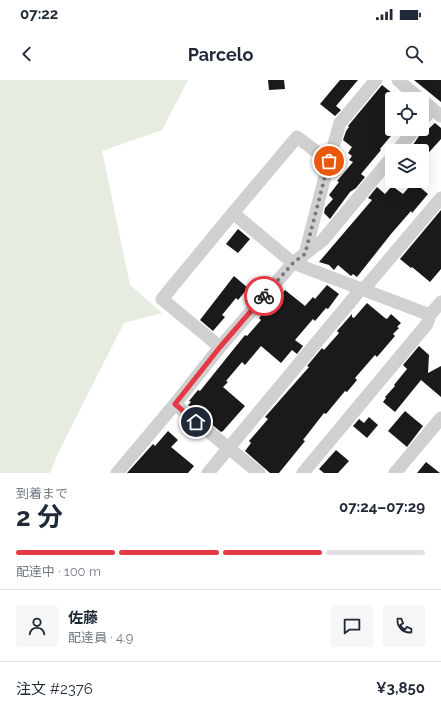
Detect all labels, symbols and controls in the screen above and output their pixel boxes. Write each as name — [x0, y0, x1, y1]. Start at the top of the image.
text: 07:22 — [20, 5, 58, 23]
icon: back — [16, 43, 38, 65]
icon: search — [403, 43, 425, 65]
text: Parcelo — [188, 44, 253, 65]
map controls — [385, 92, 429, 188]
button: locate — [385, 92, 429, 136]
pin — [312, 144, 346, 178]
button: layers — [385, 144, 429, 188]
icon: bag — [318, 150, 340, 172]
courier — [244, 276, 284, 316]
icon: bike — [253, 285, 275, 307]
pin — [179, 405, 213, 439]
icon: home — [185, 411, 207, 433]
text: 到着まで — [16, 486, 68, 501]
text: 07:24–07:29 — [339, 498, 425, 516]
text: 2 分 — [16, 502, 63, 532]
text: 配達中 · 100 m — [16, 564, 101, 579]
button: person — [16, 605, 58, 647]
button: chat — [331, 605, 373, 647]
button: phone — [383, 605, 425, 647]
text: 佐藤 — [68, 609, 98, 627]
text: 配達員 · 4.9 — [68, 630, 133, 645]
text: ¥3,850 — [376, 679, 425, 697]
text: 注文 #2376 — [16, 680, 93, 698]

